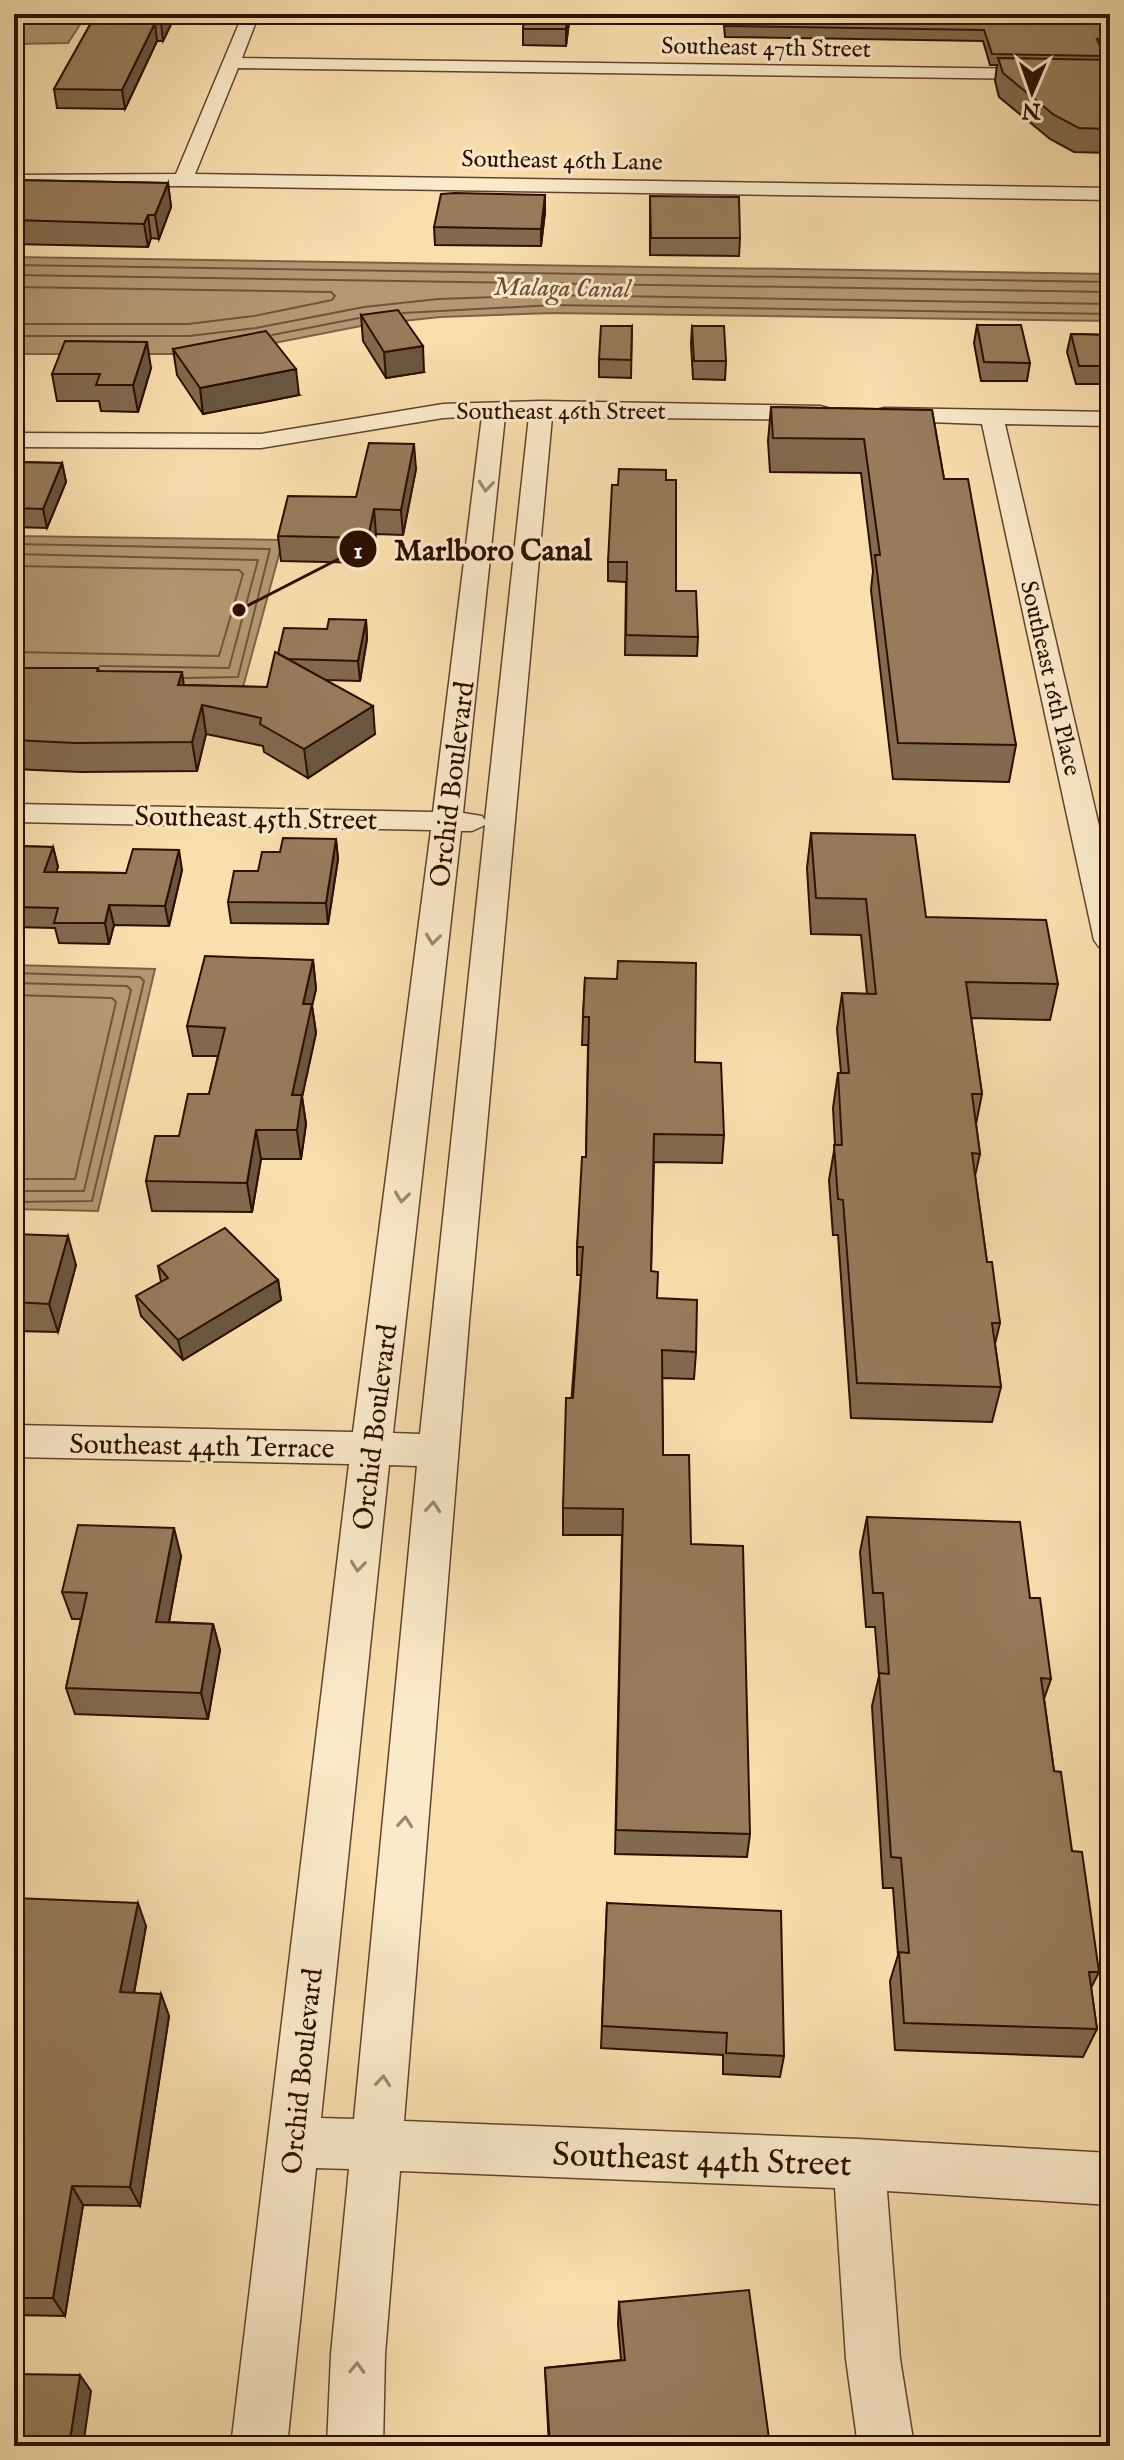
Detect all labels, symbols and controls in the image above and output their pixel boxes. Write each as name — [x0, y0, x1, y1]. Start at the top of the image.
street label: Southeast 47th Street — [661, 31, 871, 66]
north arrow — [992, 52, 1072, 132]
text: N — [1021, 96, 1042, 124]
street label: Southeast 46th Lane — [461, 144, 663, 179]
water label: Malaga Canal — [493, 271, 633, 307]
street label: Southeast 46th Street — [456, 397, 666, 428]
one-way arrow — [477, 480, 494, 493]
callout: Marlboro Canal — [338, 522, 608, 576]
text: Marlboro Canal — [394, 533, 593, 571]
text: 1 — [354, 536, 363, 567]
street label: Southeast 16th Place — [1012, 578, 1087, 779]
street label: Orchid Boulevard — [424, 679, 483, 889]
street label: Southeast 45th Street — [134, 800, 378, 839]
one-way arrow — [425, 932, 442, 946]
one-way arrow — [393, 1191, 410, 1204]
street label: Orchid Boulevard — [347, 1322, 406, 1532]
street label: Southeast 44th Terrace — [69, 1428, 335, 1467]
one-way arrow — [424, 1500, 441, 1513]
one-way arrow — [349, 1560, 366, 1573]
one-way arrow — [397, 1815, 414, 1828]
street label: Orchid Boulevard — [275, 1966, 332, 2176]
one-way arrow — [374, 2074, 391, 2087]
street label: Southeast 44th Street — [552, 2134, 852, 2187]
one-way arrow — [349, 2361, 366, 2374]

